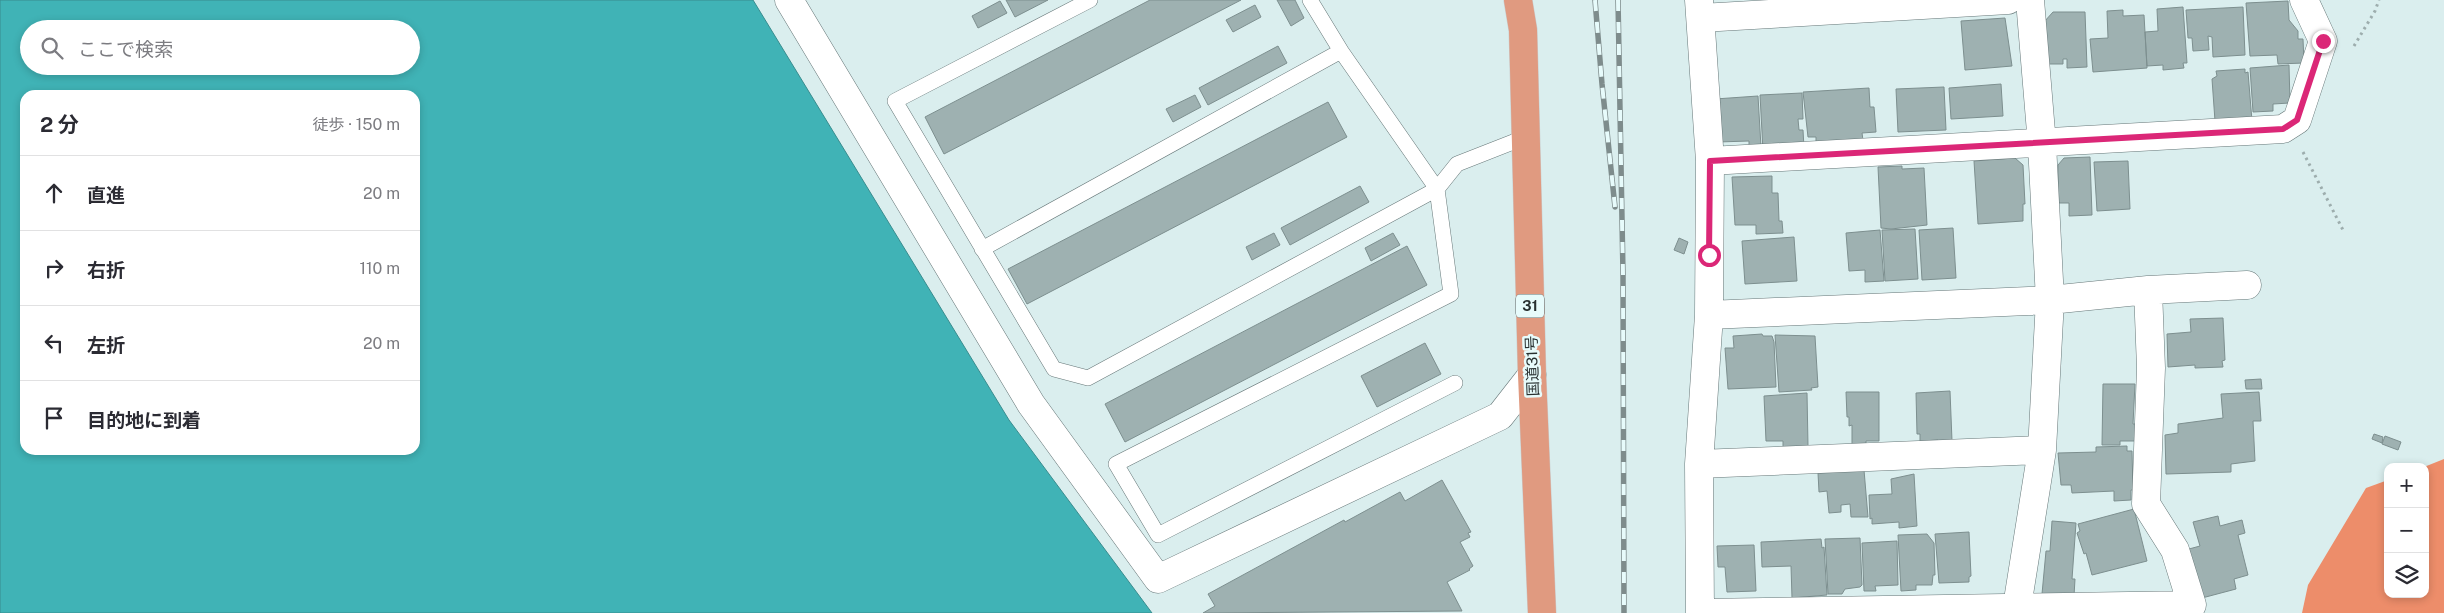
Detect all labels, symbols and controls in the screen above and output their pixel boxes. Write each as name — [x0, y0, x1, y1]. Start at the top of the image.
search box — [20, 20, 420, 75]
route end — [2312, 30, 2335, 53]
icon: search — [38, 34, 66, 62]
text: ここで検索 — [78, 38, 173, 60]
text: 2 分 — [40, 112, 79, 137]
text: 徒歩 · 150 m — [312, 115, 400, 134]
icon: ahead — [40, 179, 68, 207]
text: 直進 — [87, 184, 125, 206]
text: 20 m — [363, 184, 400, 203]
route start — [1698, 244, 1721, 267]
icon: right — [40, 254, 68, 282]
text: 右折 — [87, 259, 125, 281]
text: 110 m — [359, 259, 400, 278]
road number: 31 — [1516, 294, 1544, 318]
icon: left — [40, 329, 68, 357]
text: 左折 — [87, 334, 125, 356]
text: 20 m — [363, 334, 400, 353]
street label: 国道31号 — [1522, 335, 1542, 397]
icon: arrive — [40, 404, 68, 432]
text: 目的地に到着 — [87, 409, 201, 431]
map controls — [2384, 463, 2429, 598]
button: + — [2384, 463, 2429, 508]
button: − — [2384, 508, 2429, 553]
button: layers — [2384, 553, 2429, 598]

